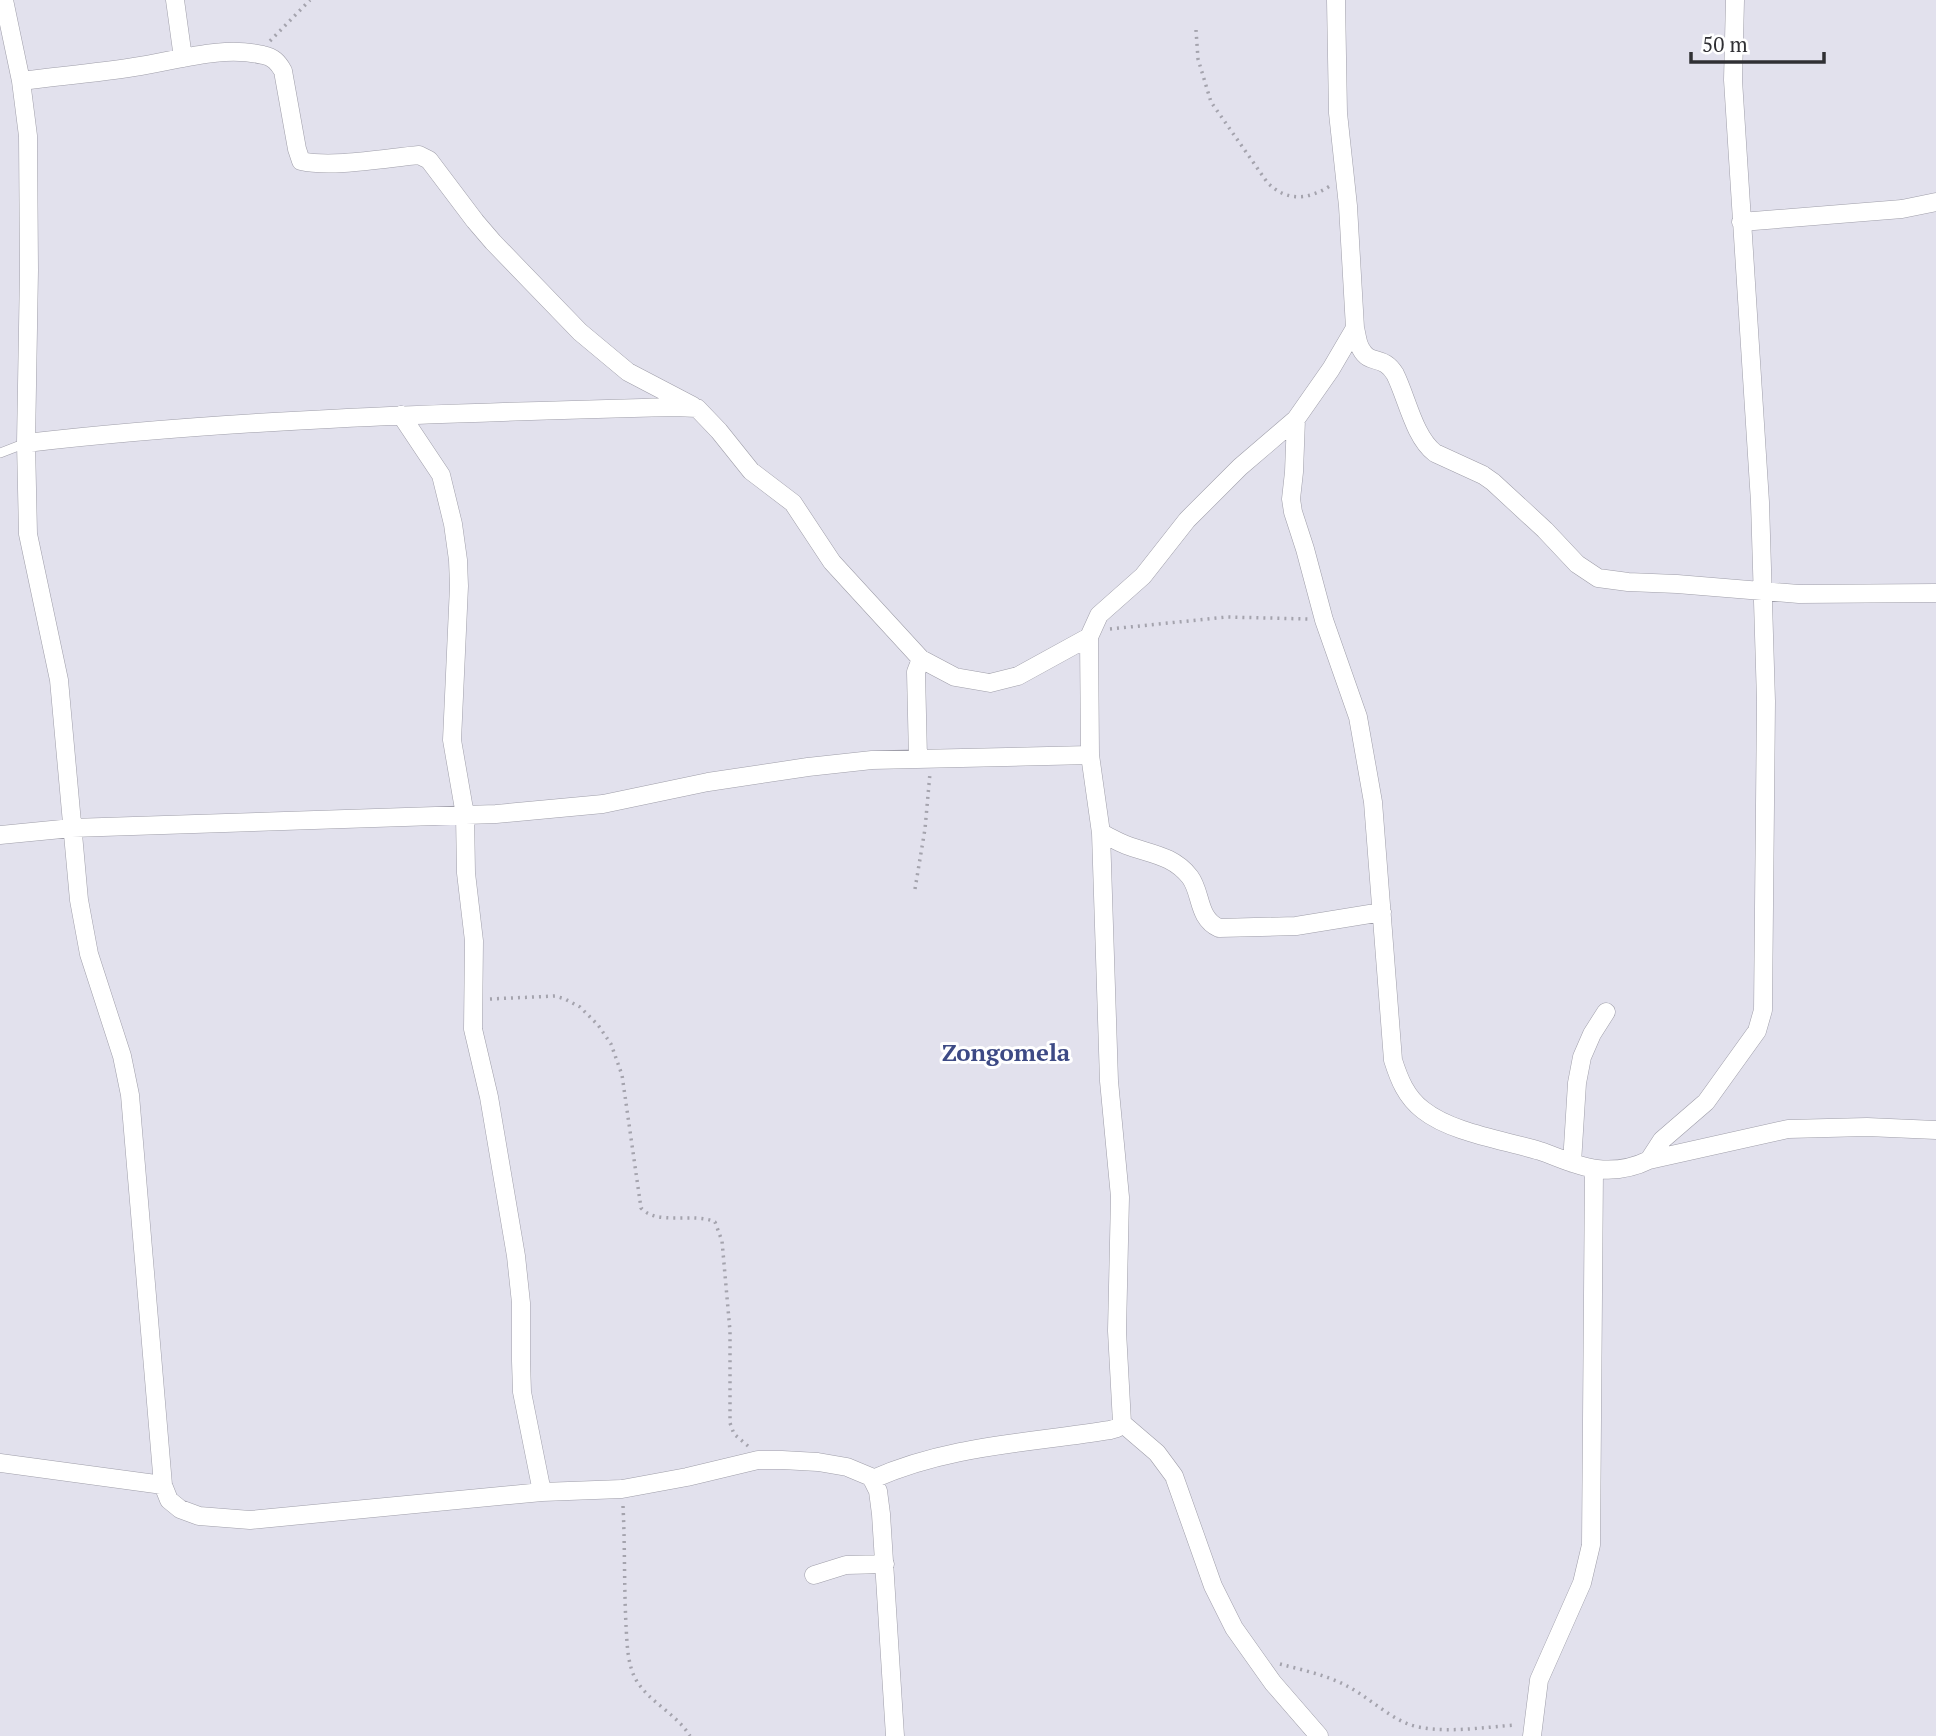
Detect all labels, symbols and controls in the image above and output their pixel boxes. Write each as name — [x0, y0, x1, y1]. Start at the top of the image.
scale bar — [1691, 21, 1824, 65]
text: 50 m — [1702, 30, 1748, 58]
district label: Zongomela — [942, 1036, 1071, 1068]

